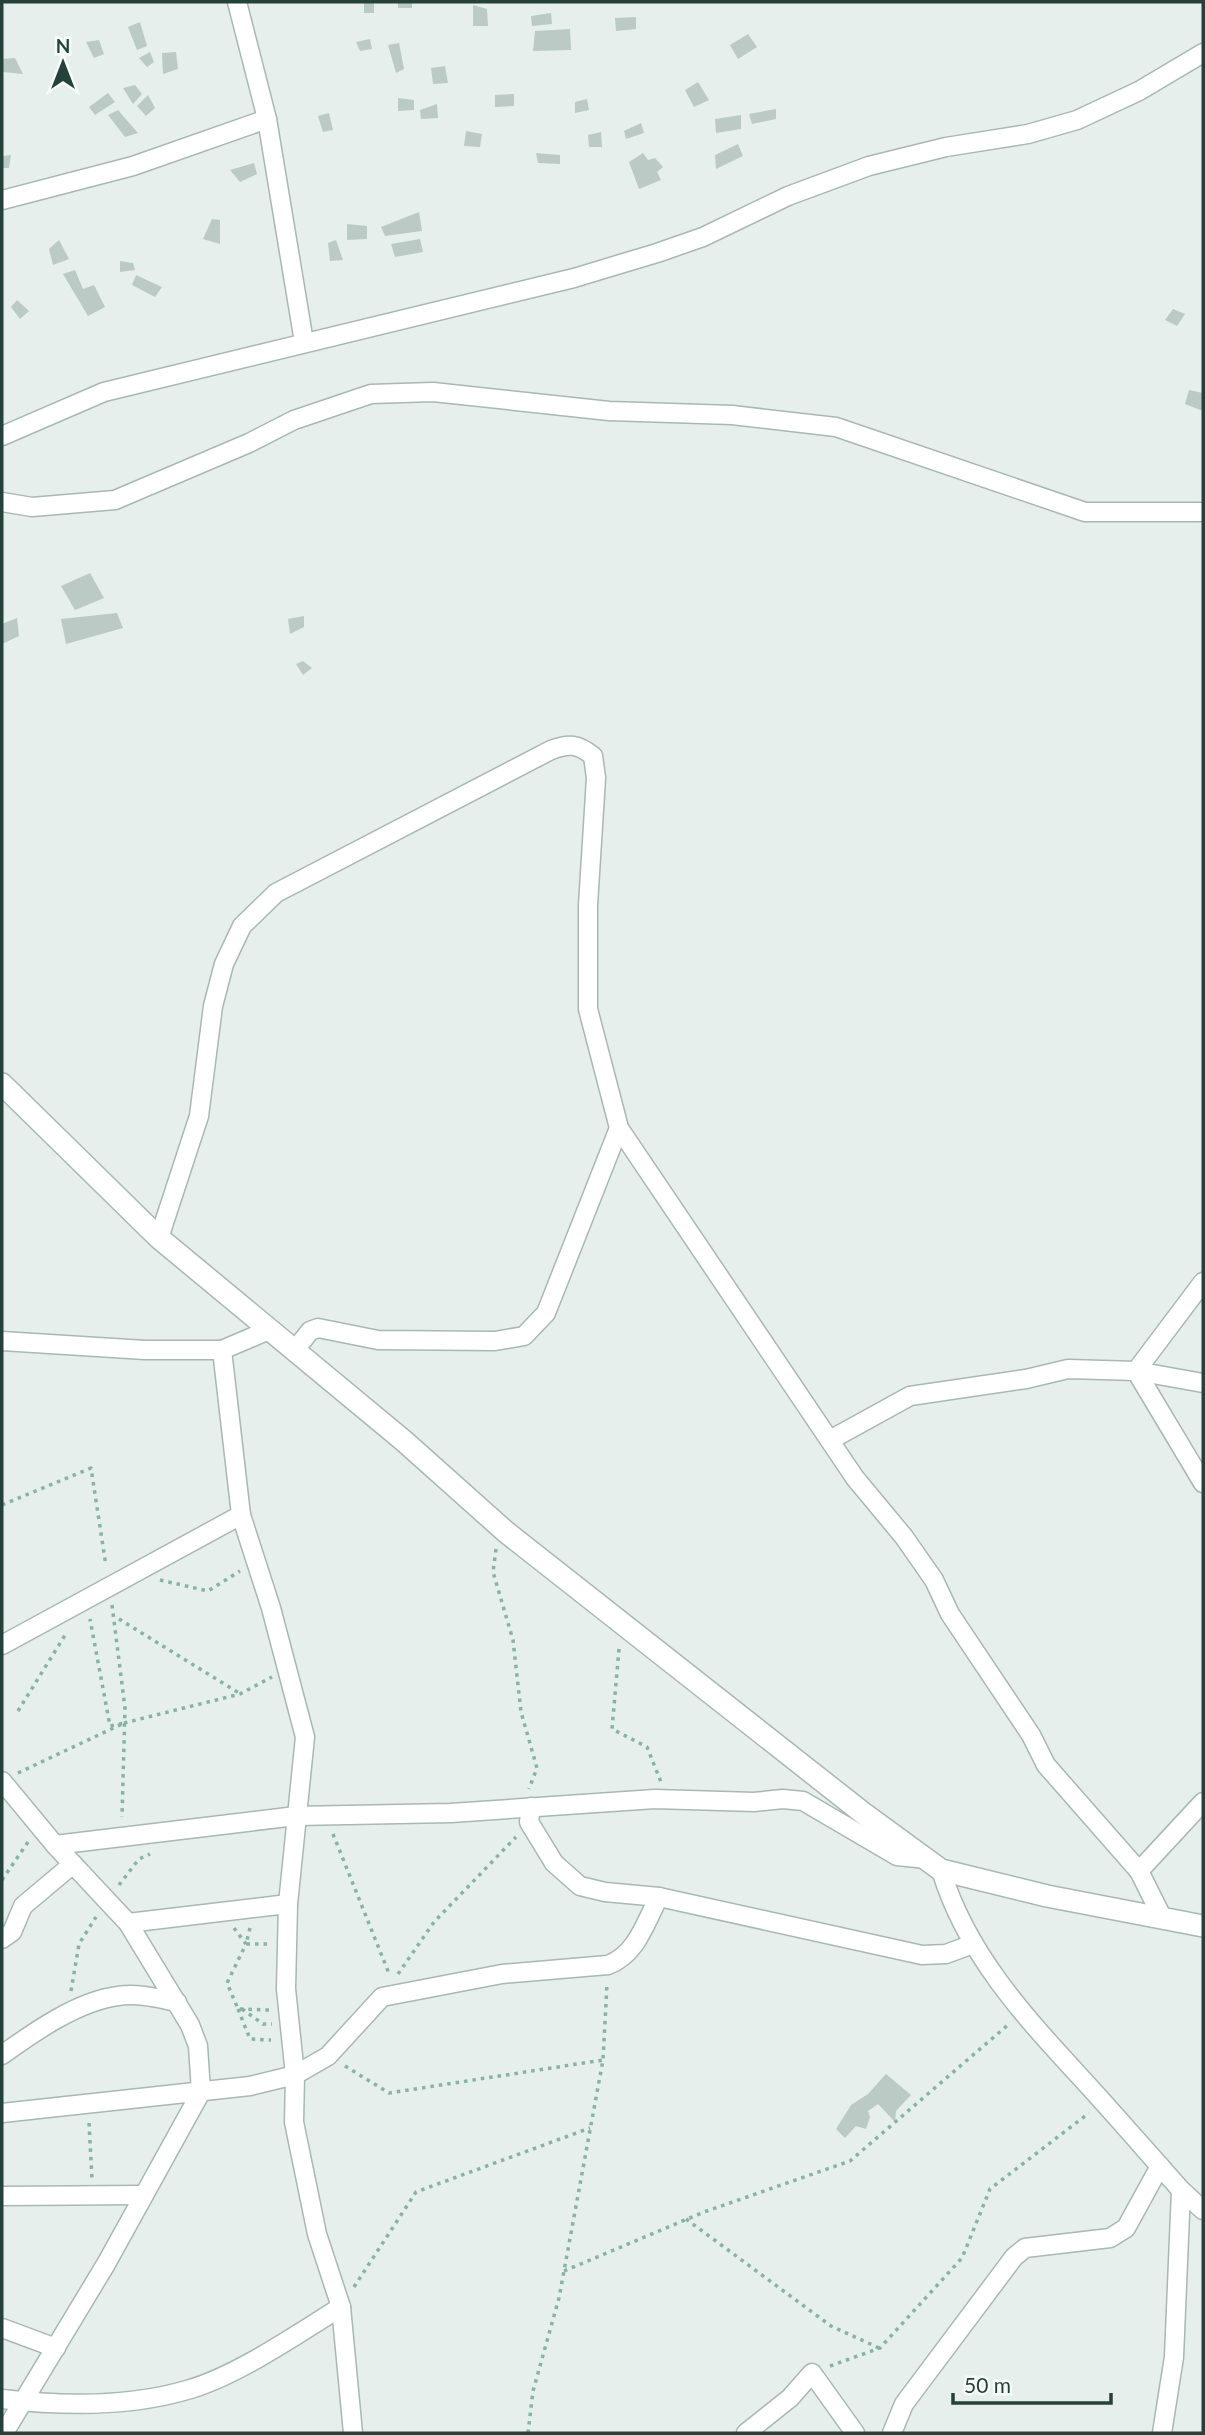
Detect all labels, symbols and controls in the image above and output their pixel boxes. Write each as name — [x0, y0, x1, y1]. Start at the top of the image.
north arrow — [28, 28, 98, 98]
text: N — [56, 34, 70, 57]
scale bar — [953, 2362, 1110, 2406]
text: 50 m — [964, 2372, 1011, 2397]

